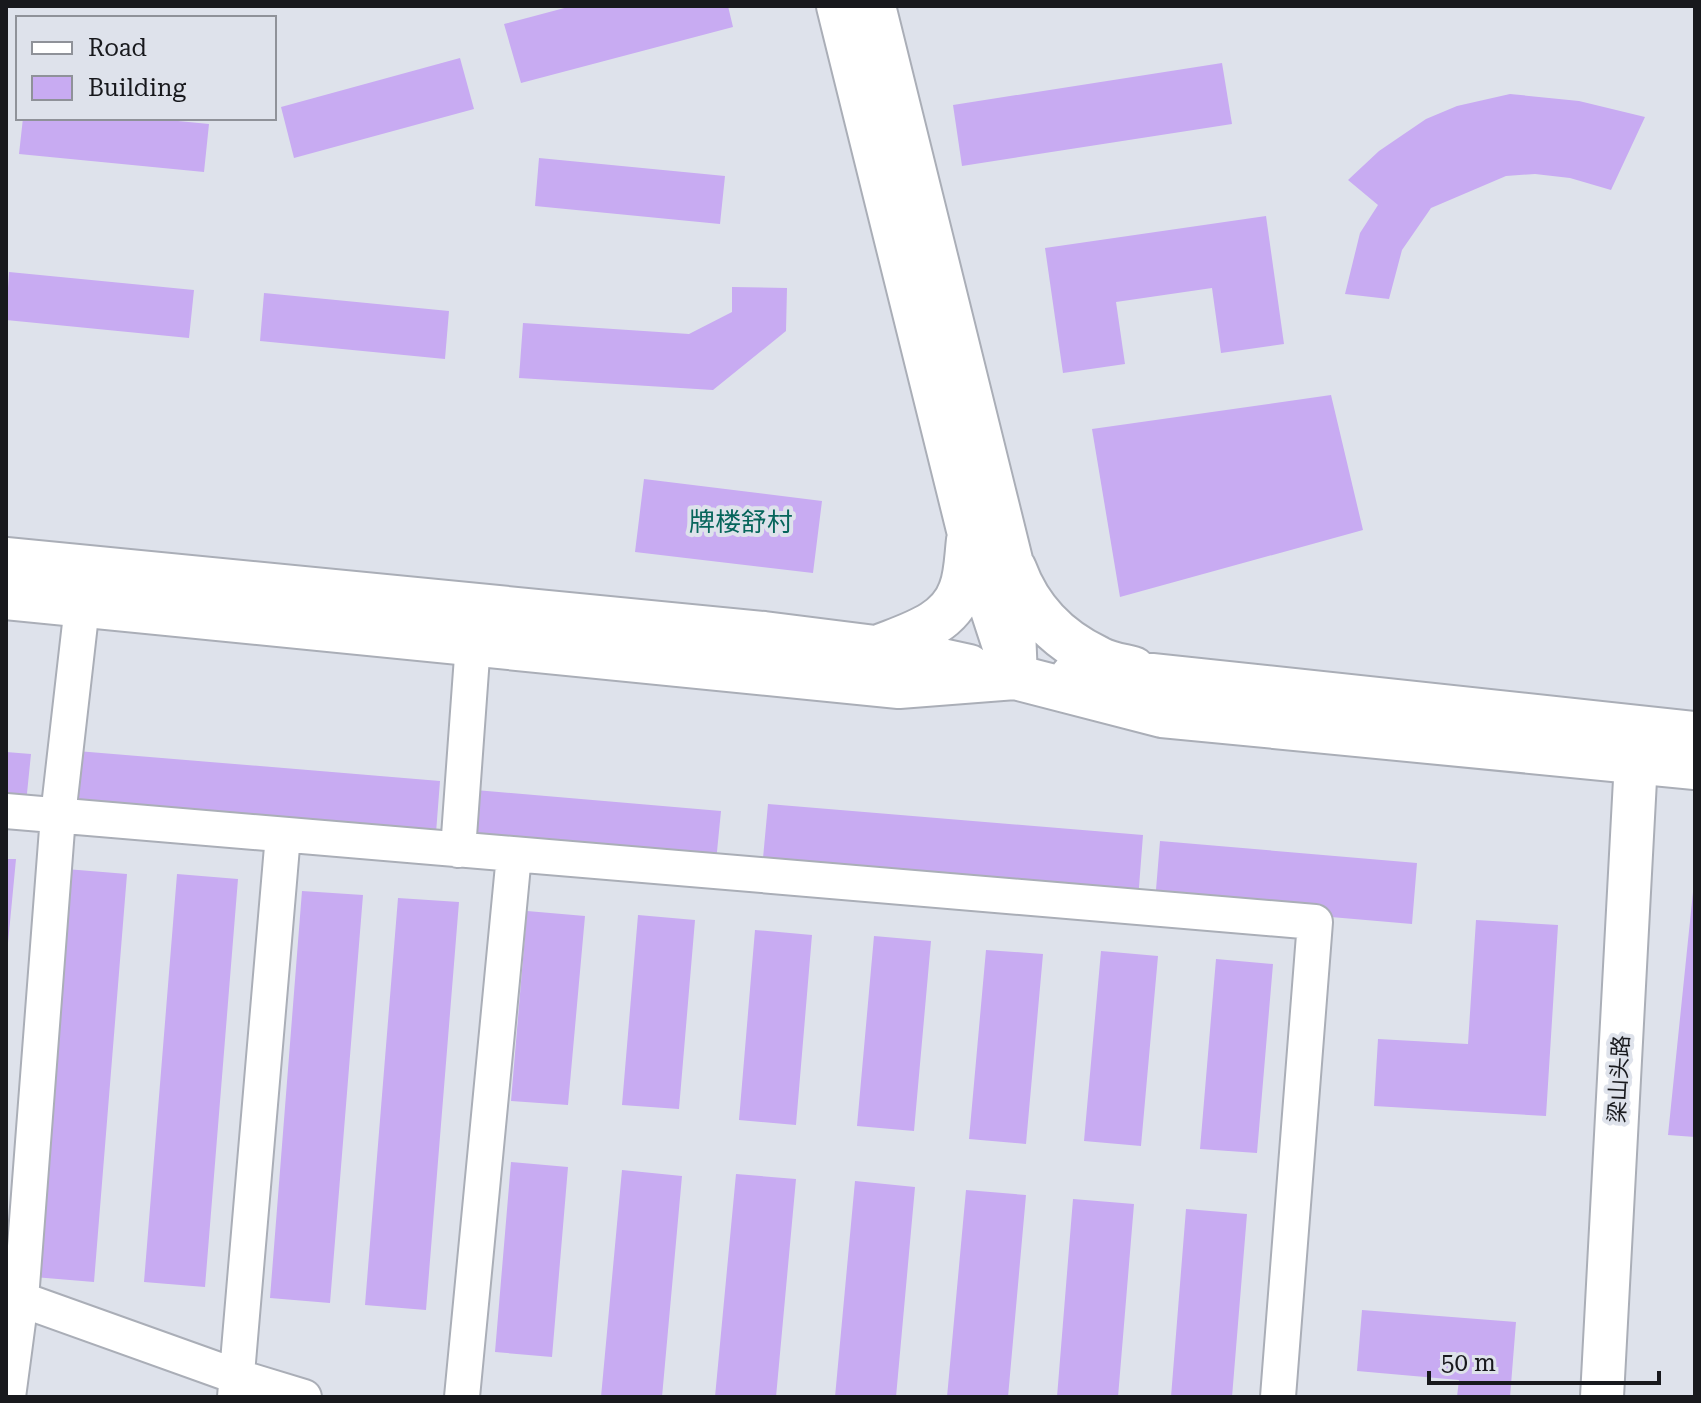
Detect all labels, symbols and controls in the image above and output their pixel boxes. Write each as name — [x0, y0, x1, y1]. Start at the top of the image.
legend — [16, 16, 276, 120]
text: Road — [88, 34, 147, 62]
text: Building — [88, 74, 186, 102]
district label: 牌楼舒村 — [689, 507, 793, 537]
street label: 梁山头路 — [1604, 1034, 1634, 1124]
scale bar — [1429, 1335, 1659, 1385]
text: 50 m — [1441, 1349, 1496, 1377]

